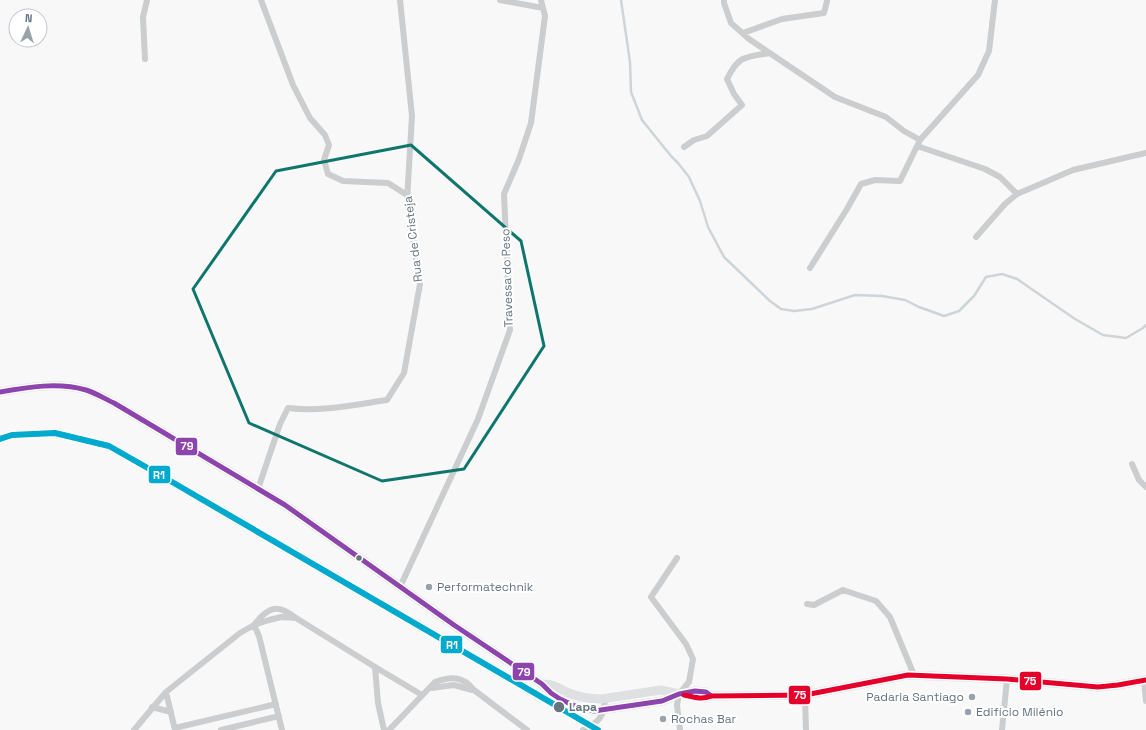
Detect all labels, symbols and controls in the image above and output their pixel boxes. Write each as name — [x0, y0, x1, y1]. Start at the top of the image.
north arrow — [8, 8, 48, 48]
text: N — [25, 11, 33, 25]
street label: Rua de Cristeja — [400, 195, 426, 283]
street label: Travessa do Peso — [497, 228, 517, 328]
line badge: 79 — [175, 437, 198, 456]
text: 79 — [181, 439, 194, 453]
line badge: R1 — [148, 465, 171, 484]
text: R1 — [153, 468, 165, 482]
unlabelled marker — [354, 553, 364, 563]
place label: Performatechnik — [437, 579, 534, 595]
marker: Performatechnik — [424, 582, 434, 592]
line badge: R1 — [440, 635, 463, 654]
text: R1 — [446, 638, 458, 652]
line badge: 79 — [512, 662, 535, 681]
text: 79 — [518, 665, 531, 679]
line badge: 75 — [1019, 671, 1042, 691]
text: 75 — [1024, 674, 1037, 688]
line badge: 75 — [788, 685, 811, 705]
text: 75 — [794, 688, 807, 702]
place label: Padaria Santiago — [866, 689, 964, 705]
marker: Padaria Santiago — [967, 692, 977, 702]
place label: Lapa — [569, 699, 597, 715]
marker: Lapa — [552, 700, 566, 714]
place label: Edifício Milénio — [976, 704, 1063, 720]
marker: Edifício Milénio — [963, 707, 973, 717]
place label: Rochas Bar — [671, 711, 737, 727]
marker: Rochas Bar — [658, 714, 668, 724]

